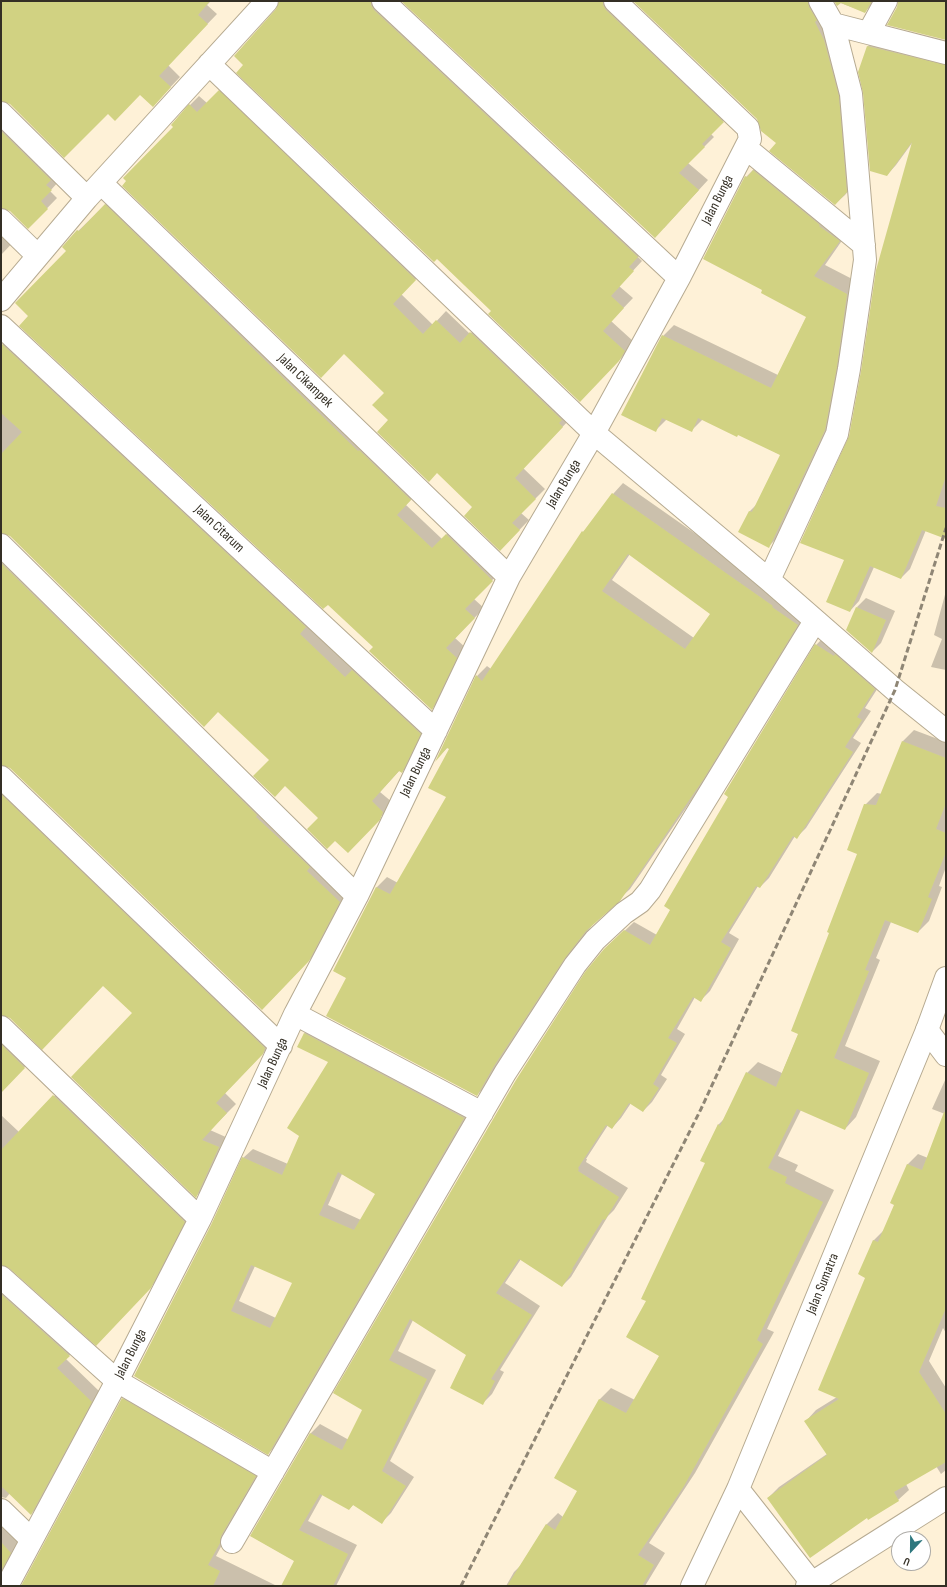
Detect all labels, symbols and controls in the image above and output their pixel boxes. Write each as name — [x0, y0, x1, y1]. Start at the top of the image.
street label: Jalan Bunga — [698, 172, 738, 228]
street label: Jalan Cikampek — [274, 351, 336, 411]
street label: Jalan Bunga — [543, 457, 585, 511]
street label: Jalan Citarum — [190, 502, 248, 556]
street label: Jalan Bunga — [397, 744, 435, 800]
street label: Jalan Bunga — [254, 1035, 292, 1091]
street label: Jalan Sumatra — [803, 1251, 843, 1317]
street label: Jalan Bunga — [111, 1326, 151, 1382]
north arrow — [891, 1531, 931, 1571]
text: U — [902, 1555, 912, 1569]

